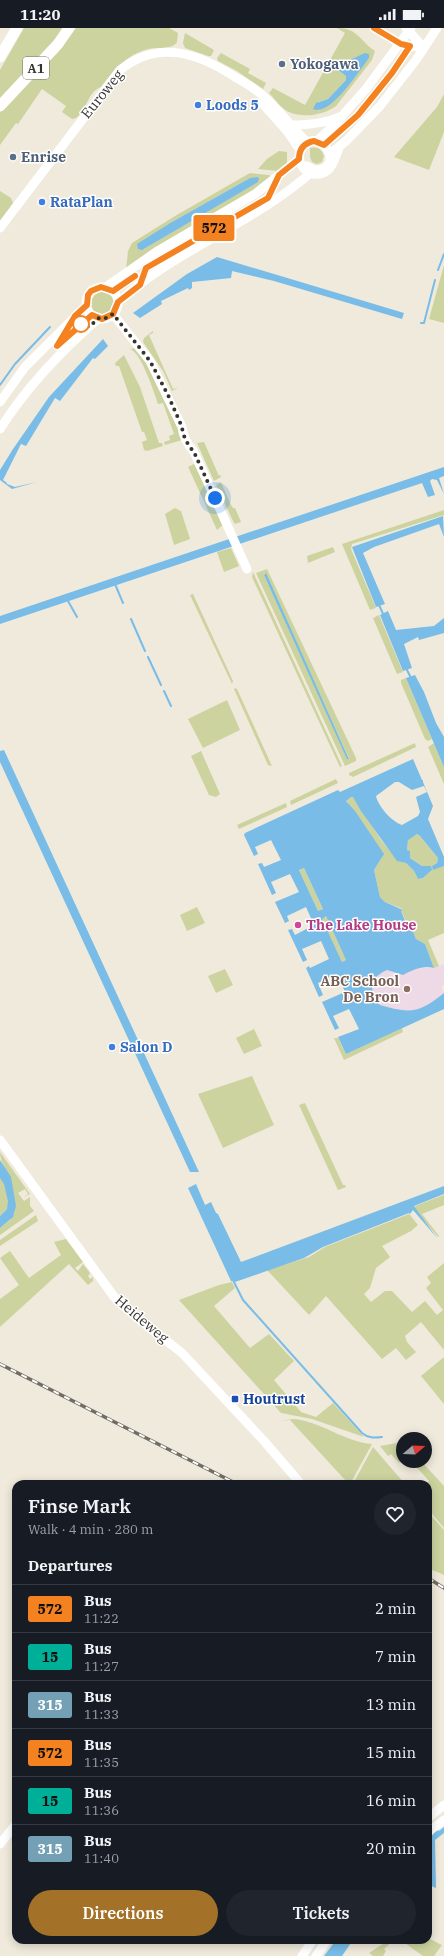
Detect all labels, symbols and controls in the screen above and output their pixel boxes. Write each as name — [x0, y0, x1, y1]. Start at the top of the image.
text: 11:20 — [20, 5, 61, 24]
place label: Yokogawa — [290, 55, 359, 73]
road number: A1 — [23, 57, 49, 79]
marker: Yokogawa — [277, 59, 287, 69]
street label: Euroweg — [77, 66, 127, 122]
place label: Loods 5 — [206, 96, 259, 114]
marker: Loods 5 — [193, 100, 203, 110]
place label: Enrise — [21, 148, 66, 166]
marker: Enrise — [8, 152, 18, 162]
place label: RataPlan — [50, 193, 113, 211]
marker: RataPlan — [37, 197, 47, 207]
line badge: 572 — [191, 215, 237, 241]
text: 572 — [201, 219, 227, 237]
unlabelled marker — [72, 315, 90, 333]
your location — [205, 488, 225, 508]
place label: The Lake House — [306, 916, 417, 934]
marker: The Lake House — [293, 920, 303, 930]
place label: ABC School De Bron — [320, 972, 399, 1006]
marker: ABC School De Bron — [402, 984, 412, 994]
place label: Salon D — [120, 1038, 173, 1056]
marker: Salon D — [107, 1042, 117, 1052]
street label: Heideweg — [111, 1291, 173, 1347]
place label: Houtrust — [243, 1390, 305, 1408]
marker: Houtrust — [230, 1394, 240, 1404]
north arrow — [396, 1432, 432, 1468]
map controls — [396, 1432, 432, 1468]
button: heart — [374, 1493, 416, 1535]
text: Finse Mark — [28, 1494, 131, 1518]
text: Walk · 4 min · 280 m — [28, 1521, 153, 1538]
text: Departures — [28, 1556, 112, 1575]
text: Bus — [84, 1591, 112, 1610]
text: 2 min — [375, 1599, 416, 1618]
text: 572 — [37, 1600, 63, 1618]
text: 11:22 — [84, 1610, 119, 1627]
text: Bus — [84, 1639, 112, 1658]
text: 7 min — [375, 1647, 416, 1666]
text: 15 — [42, 1648, 58, 1666]
text: 11:27 — [84, 1658, 119, 1675]
text: Bus — [84, 1687, 112, 1706]
text: 13 min — [366, 1695, 416, 1714]
text: 315 — [37, 1696, 63, 1714]
text: 11:33 — [84, 1706, 119, 1723]
text: Bus — [84, 1735, 112, 1754]
text: 15 min — [366, 1743, 416, 1762]
text: 572 — [37, 1744, 63, 1762]
text: 11:35 — [84, 1754, 119, 1771]
text: Bus — [84, 1783, 112, 1802]
text: 16 min — [366, 1791, 416, 1810]
text: 15 — [42, 1792, 58, 1810]
text: 11:36 — [84, 1802, 119, 1819]
text: Bus — [84, 1831, 112, 1850]
text: 20 min — [366, 1839, 416, 1858]
text: 315 — [37, 1840, 63, 1858]
text: 11:40 — [84, 1850, 119, 1867]
button: Directions — [28, 1890, 218, 1936]
button: Tickets — [226, 1890, 416, 1936]

